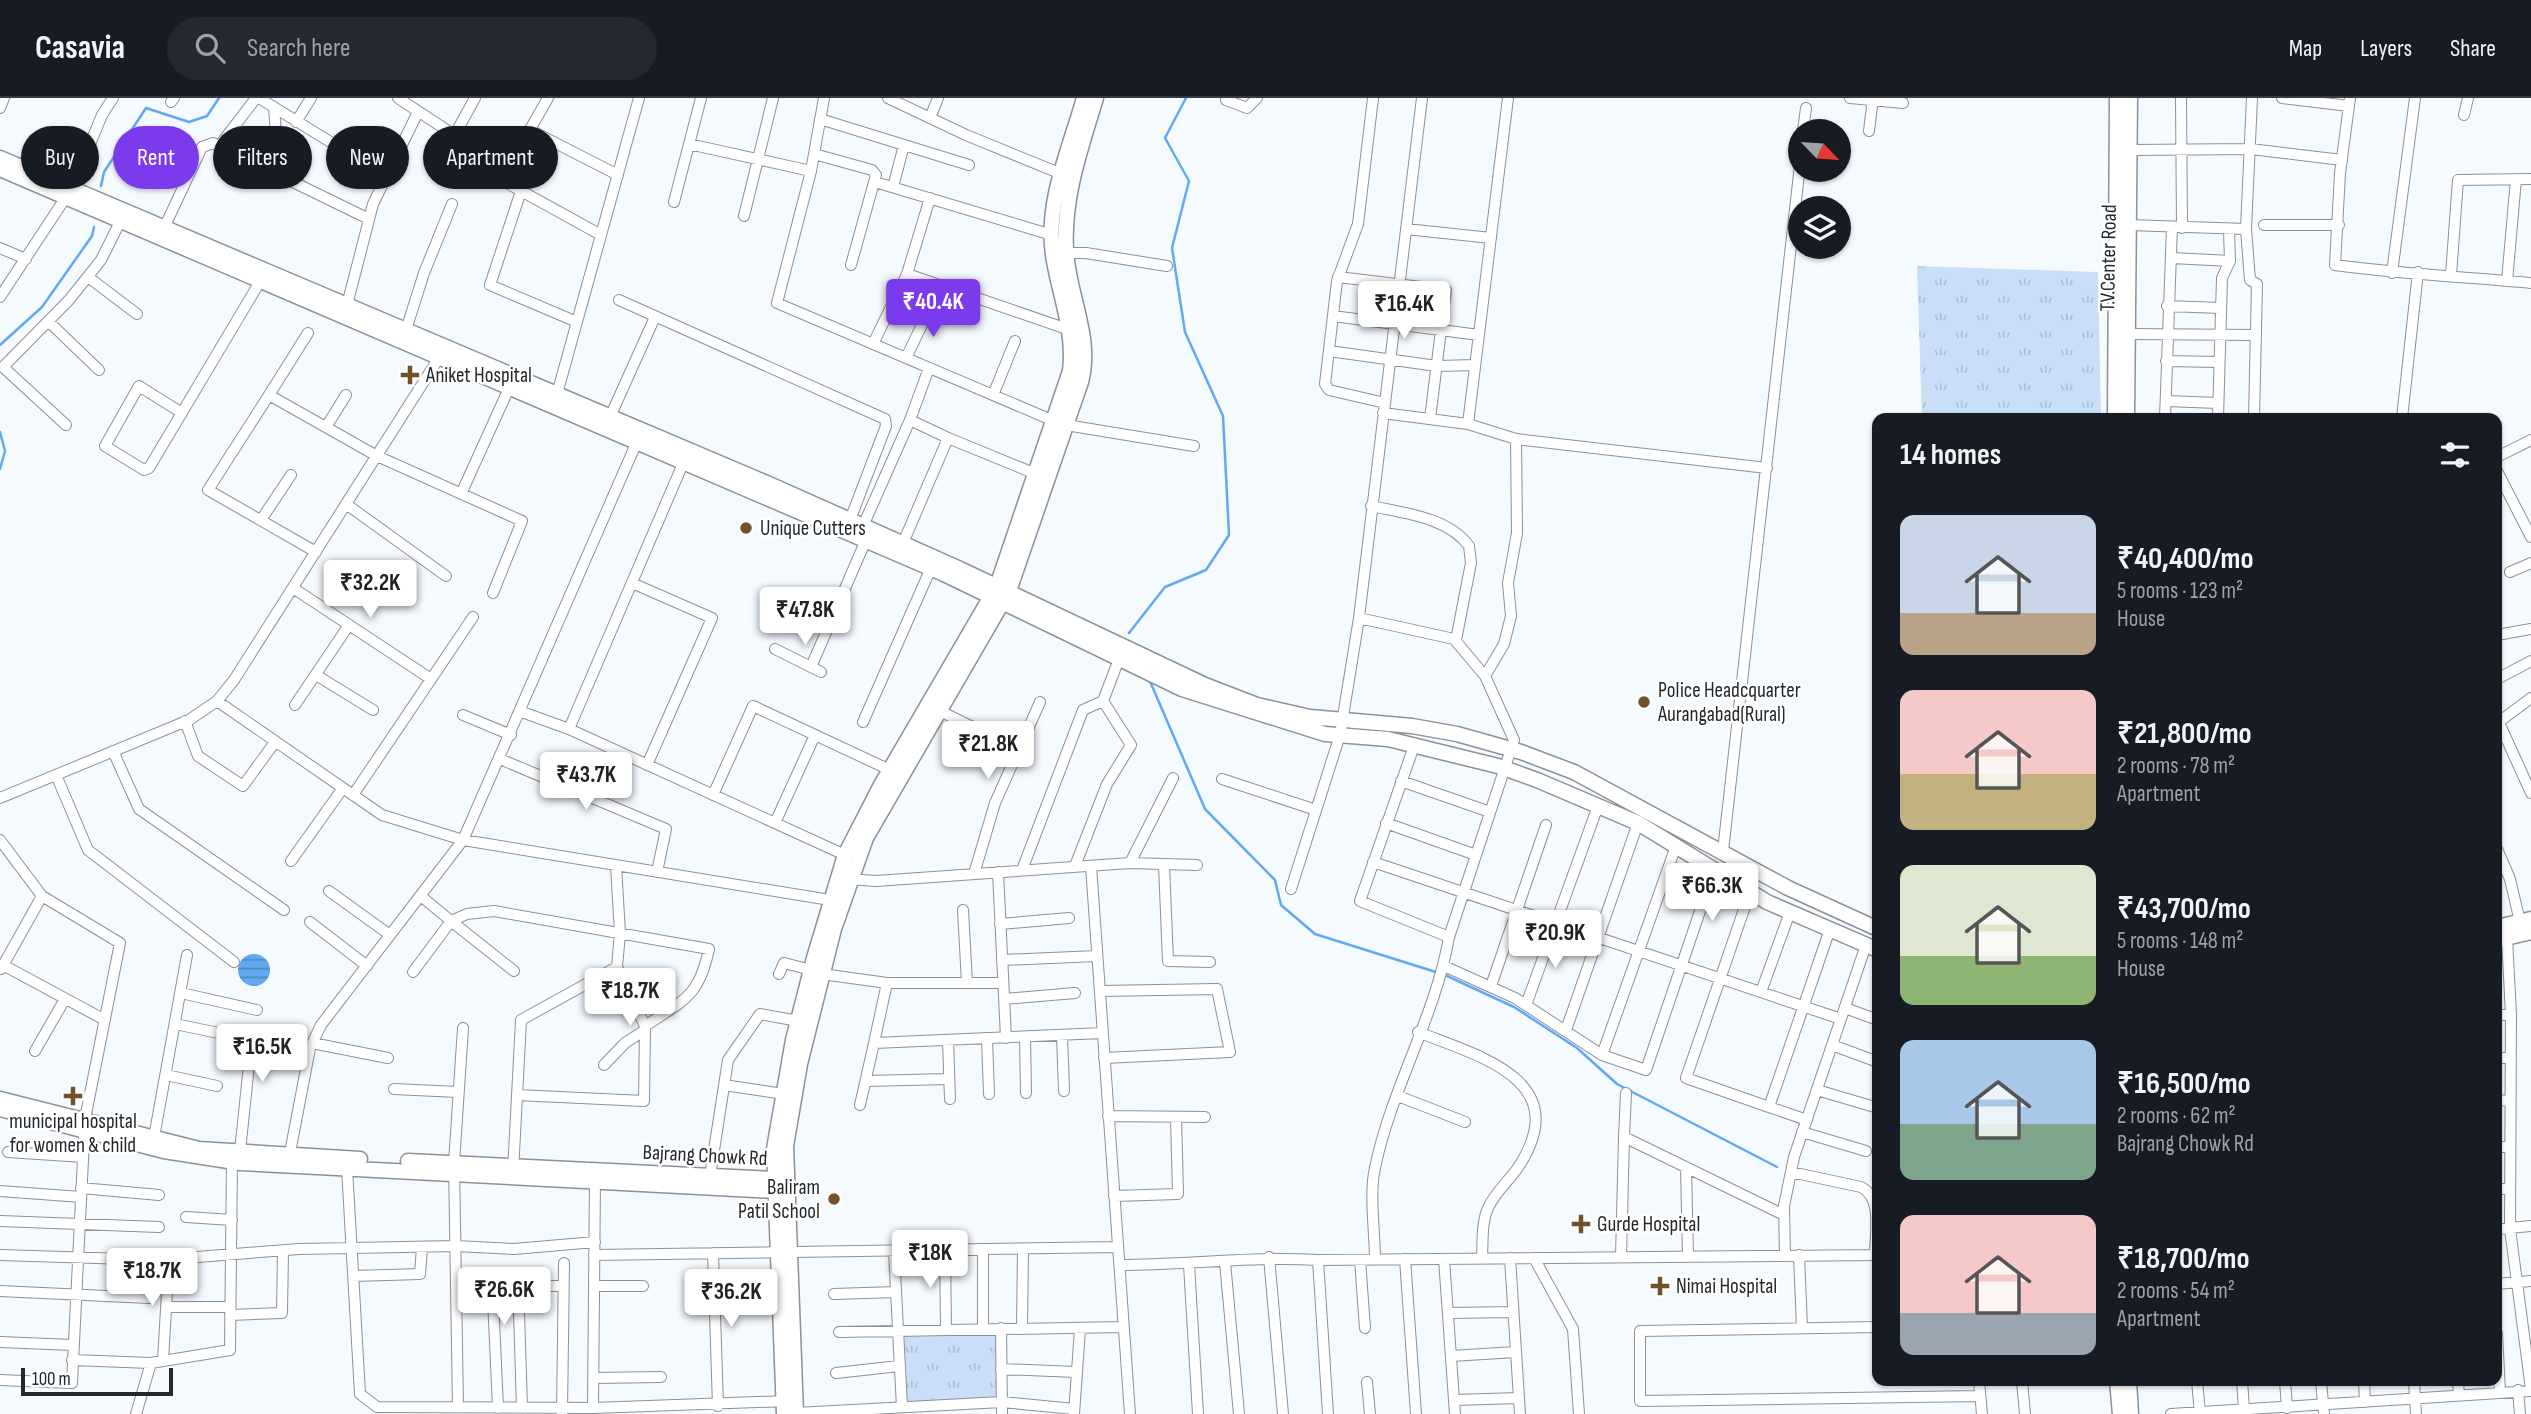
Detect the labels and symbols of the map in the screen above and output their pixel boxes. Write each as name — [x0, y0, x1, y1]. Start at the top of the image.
north arrow — [1788, 119, 1852, 182]
street label: T.V.Center Road — [2095, 204, 2122, 312]
pin: ₹40.4K — [876, 280, 990, 339]
pin: ₹16.4K — [1347, 282, 1461, 341]
place label: Aniket Hospital — [425, 363, 532, 388]
marker: Aniket Hospital — [400, 365, 420, 385]
place label: Unique Cutters — [760, 516, 866, 541]
marker: Unique Cutters — [738, 520, 754, 536]
pin: ₹32.2K — [313, 560, 427, 620]
pin: ₹47.8K — [748, 588, 862, 647]
place label: Police Headcquarter Aurangabad(Rural) — [1657, 678, 1801, 727]
marker: Police Headcquarter Aurangabad(Rural) — [1636, 694, 1652, 710]
pin: ₹21.8K — [931, 722, 1045, 781]
pin: ₹43.7K — [529, 752, 643, 812]
pin: ₹66.3K — [1655, 864, 1769, 923]
pin: ₹20.9K — [1498, 910, 1612, 970]
pin: ₹18.7K — [573, 968, 687, 1028]
pin: ₹16.5K — [205, 1024, 319, 1084]
marker: municipal hospital for women & child — [63, 1086, 83, 1106]
place label: municipal hospital for women & child — [9, 1109, 137, 1158]
street label: Bajrang Chowk Rd — [642, 1140, 768, 1171]
place label: Baliram Patil School — [738, 1175, 820, 1224]
marker: Baliram Patil School — [826, 1191, 842, 1207]
place label: Gurde Hospital — [1597, 1212, 1700, 1237]
marker: Gurde Hospital — [1571, 1214, 1591, 1234]
pin: ₹18K — [889, 1230, 971, 1290]
pin: ₹18.7K — [95, 1248, 209, 1308]
pin: ₹26.6K — [447, 1268, 561, 1327]
pin: ₹36.2K — [674, 1270, 788, 1329]
place label: Nimai Hospital — [1676, 1274, 1777, 1299]
marker: Nimai Hospital — [1650, 1276, 1670, 1296]
scale bar — [21, 1365, 173, 1397]

